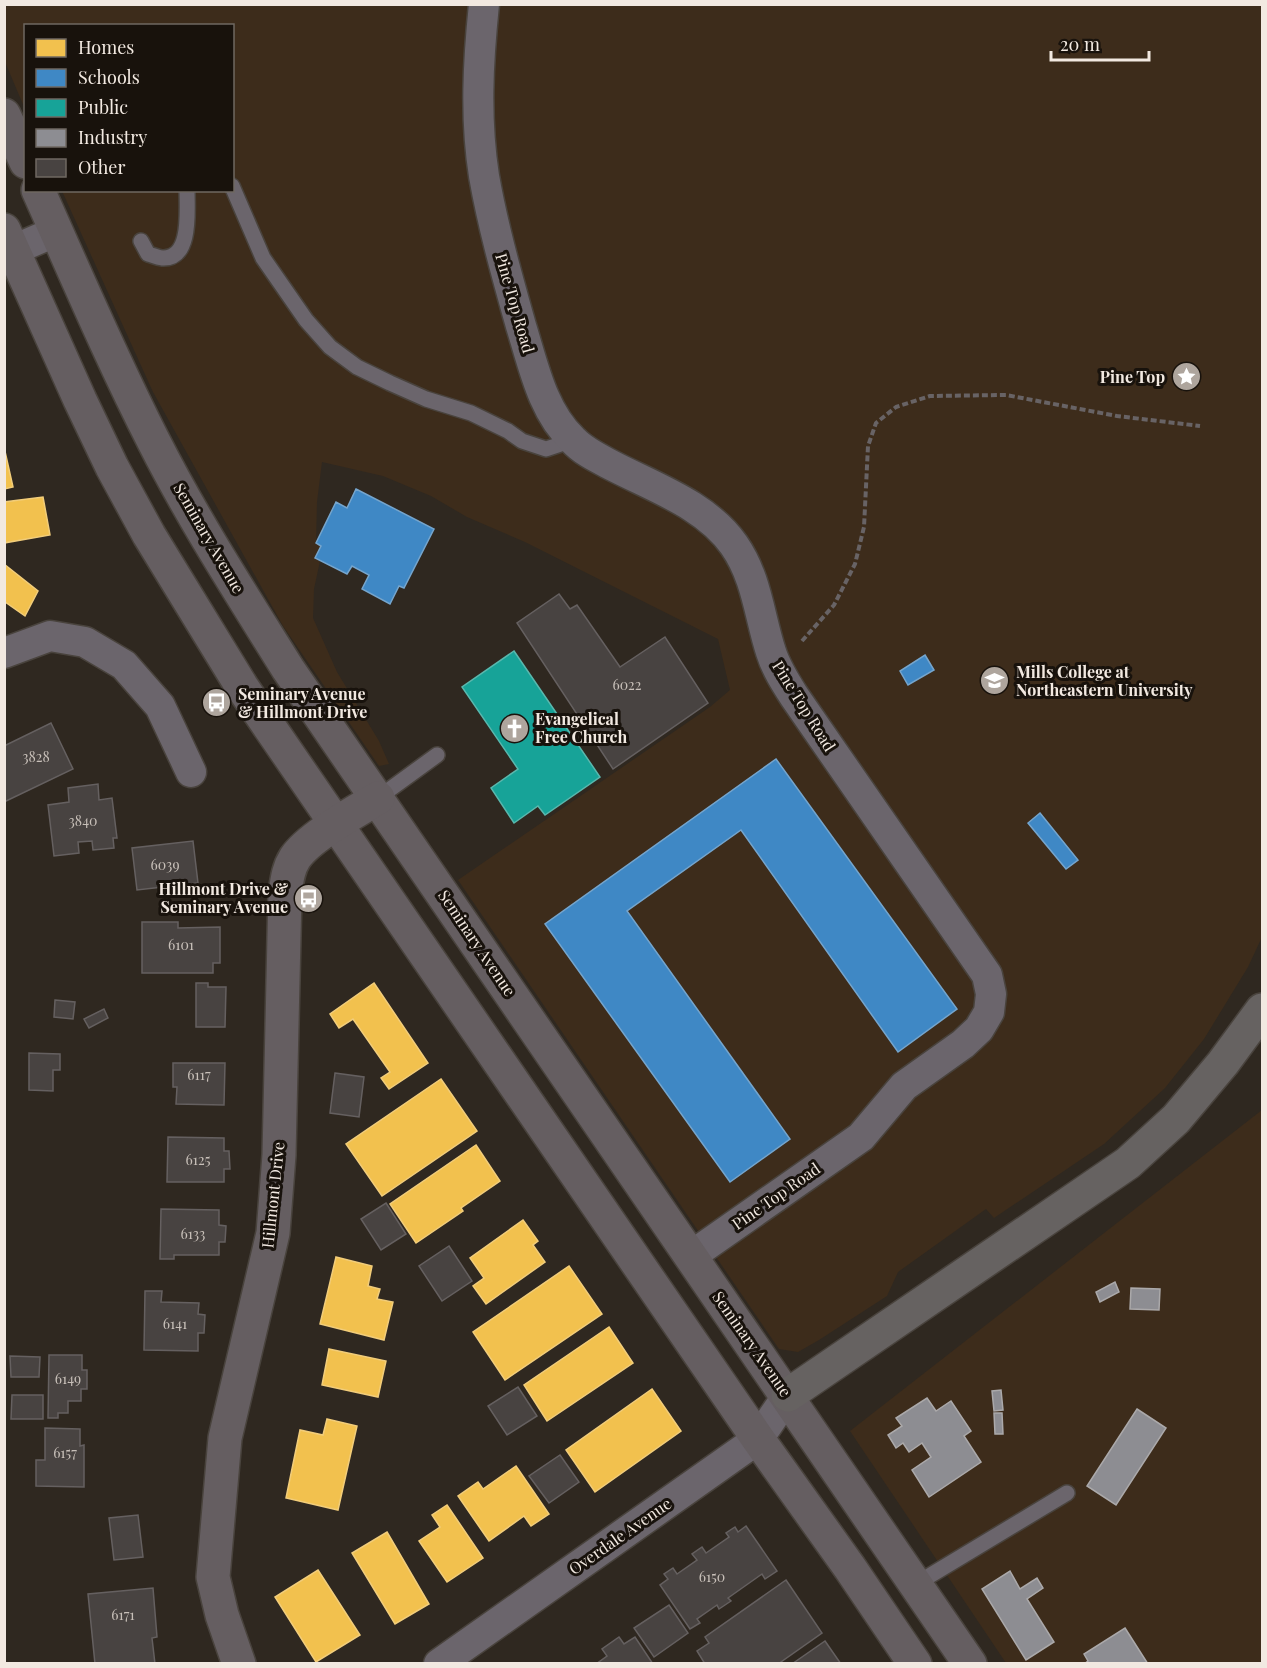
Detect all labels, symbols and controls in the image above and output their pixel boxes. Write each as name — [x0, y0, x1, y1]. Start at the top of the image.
legend — [24, 24, 234, 192]
scale bar — [1051, 24, 1148, 62]
text: 20 m — [1060, 32, 1100, 56]
text: Homes — [78, 35, 134, 59]
text: Schools — [78, 65, 140, 89]
text: Public — [78, 95, 128, 119]
text: Industry — [78, 125, 147, 149]
text: Other — [78, 155, 125, 179]
street label: Pine Top Road — [491, 250, 540, 355]
place icon: Pine Top — [1170, 361, 1202, 393]
place label: Pine Top — [1100, 366, 1165, 387]
street label: Seminary Avenue — [169, 479, 250, 597]
street label: Pine Top Road — [768, 656, 841, 755]
place label: Mills College at Northeastern University — [1016, 661, 1193, 700]
school or university icon: Mills College at Northeastern University — [979, 665, 1011, 697]
house number: 6022 — [612, 675, 642, 694]
place label: Seminary Avenue & Hillmont Drive — [238, 683, 367, 722]
bus stop icon: Seminary Avenue & Hillmont Drive — [201, 687, 233, 719]
place label: Evangelical Free Church — [535, 708, 627, 747]
church icon: Evangelical Free Church — [498, 712, 530, 744]
house number: 3828 — [22, 747, 50, 766]
house number: 3840 — [69, 811, 97, 830]
house number: 6039 — [150, 855, 180, 874]
place label: Hillmont Drive & Seminary Avenue — [159, 878, 289, 917]
bus stop icon: Hillmont Drive & Seminary Avenue — [293, 882, 325, 914]
street label: Seminary Avenue — [434, 885, 521, 1000]
house number: 6101 — [168, 935, 194, 954]
house number: 6117 — [187, 1065, 211, 1084]
street label: Hillmont Drive — [256, 1141, 289, 1249]
house number: 6125 — [186, 1150, 211, 1169]
street label: Pine Top Road — [728, 1157, 824, 1234]
house number: 6133 — [181, 1224, 205, 1243]
street label: Seminary Avenue — [708, 1287, 797, 1401]
house number: 6141 — [163, 1314, 187, 1333]
house number: 6149 — [55, 1369, 81, 1388]
house number: 6157 — [53, 1443, 77, 1462]
street label: Overdale Avenue — [564, 1492, 675, 1579]
house number: 6150 — [699, 1567, 725, 1586]
house number: 6171 — [111, 1605, 135, 1624]

